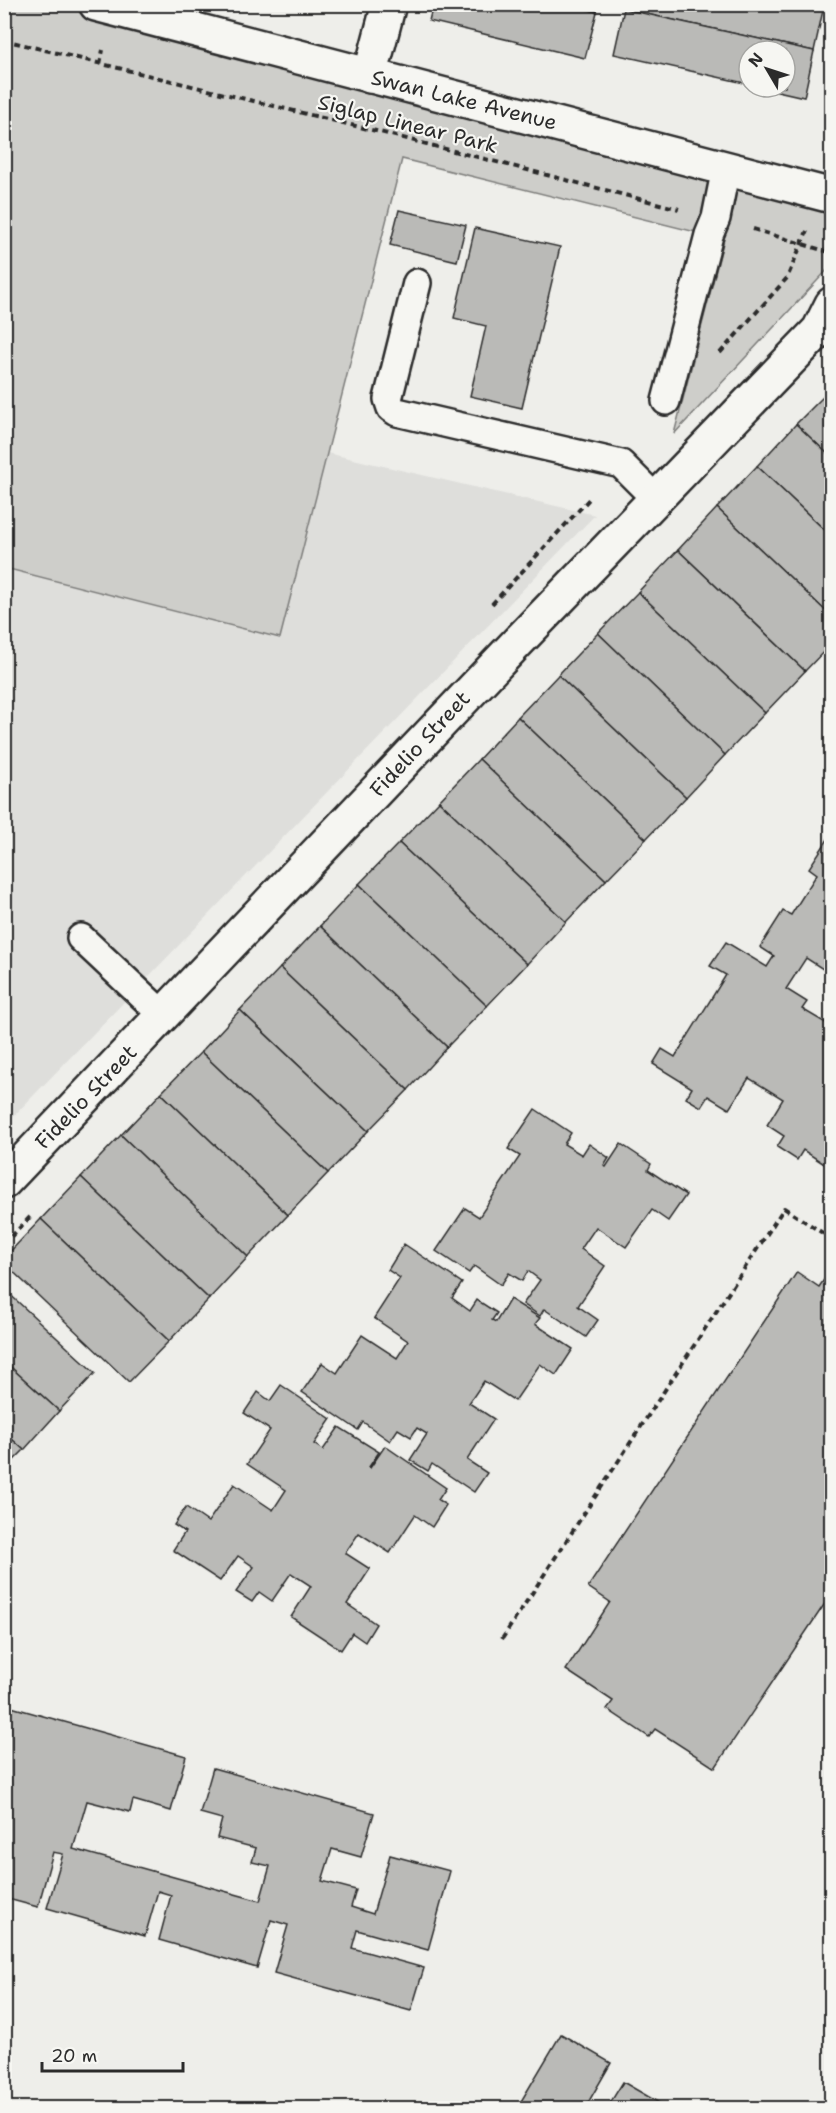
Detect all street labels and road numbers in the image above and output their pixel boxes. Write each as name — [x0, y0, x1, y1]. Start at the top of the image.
street label: Swan Lake Avenue — [368, 63, 560, 137]
street label: Siglap Linear Park — [315, 88, 501, 160]
street label: Fidelio Street — [364, 685, 476, 803]
street label: Fidelio Street — [29, 1039, 143, 1155]

